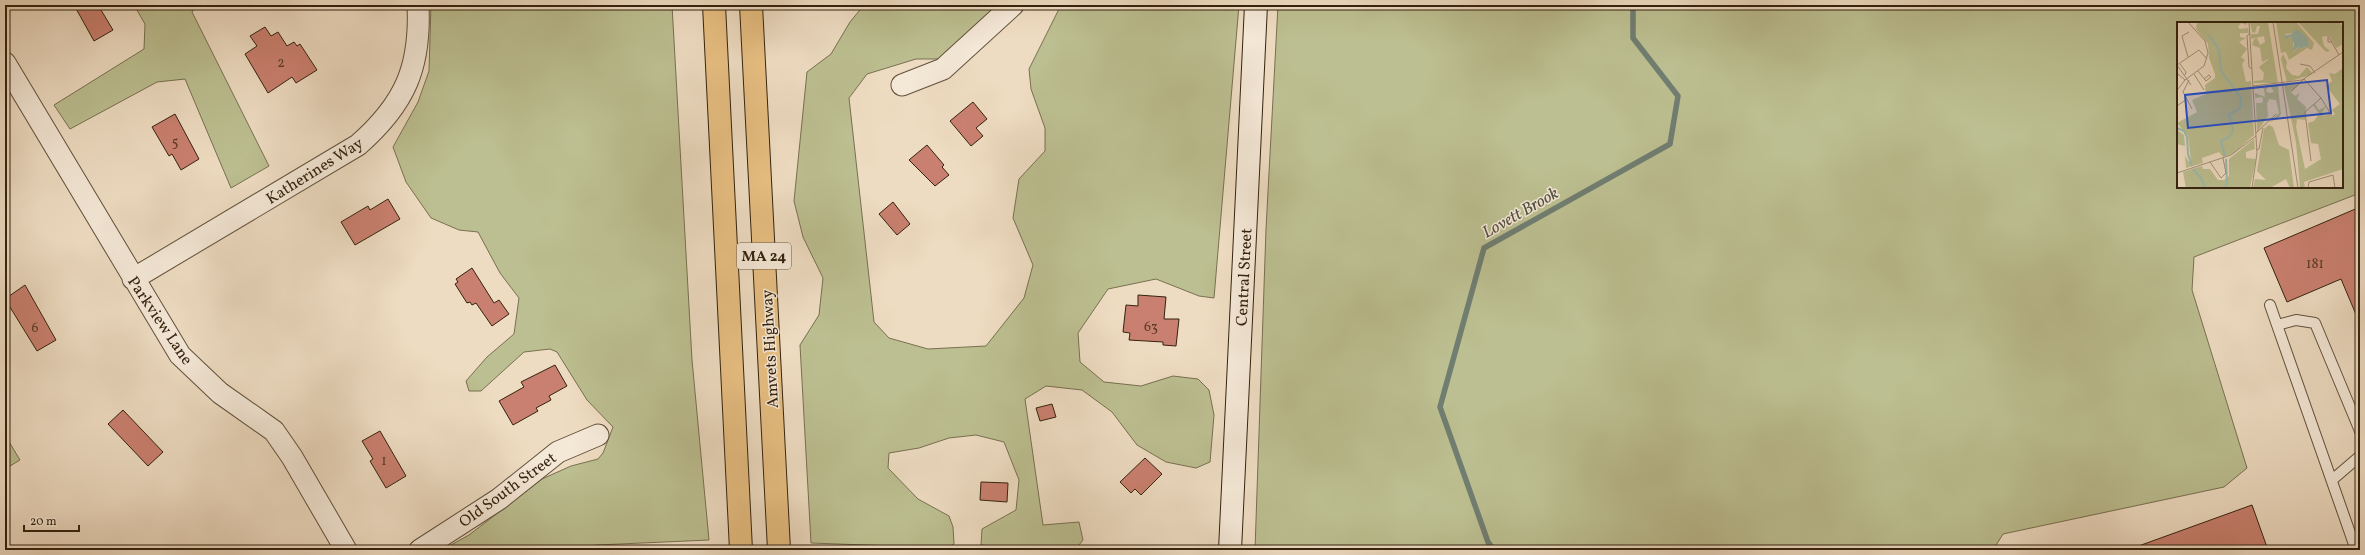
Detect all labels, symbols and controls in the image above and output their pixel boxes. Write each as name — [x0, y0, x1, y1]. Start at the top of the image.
inset map — [2177, 22, 2343, 188]
house number: 2 — [277, 54, 285, 73]
house number: 5 — [172, 133, 178, 152]
street label: Katherines Way — [262, 133, 368, 210]
water label: Lovett Brook — [1478, 182, 1563, 244]
street label: Central Street — [1231, 227, 1259, 327]
road number: MA 24 — [737, 243, 791, 269]
house number: 181 — [2306, 255, 2324, 274]
street label: Parkview Lane — [122, 272, 197, 370]
street label: Amvets Highway — [757, 289, 785, 409]
house number: 63 — [1144, 318, 1158, 337]
house number: 6 — [31, 319, 39, 338]
street label: Old South Street — [455, 448, 562, 533]
house number: 1 — [381, 452, 387, 471]
scale bar — [24, 507, 79, 533]
text: 20 m — [30, 514, 57, 530]

